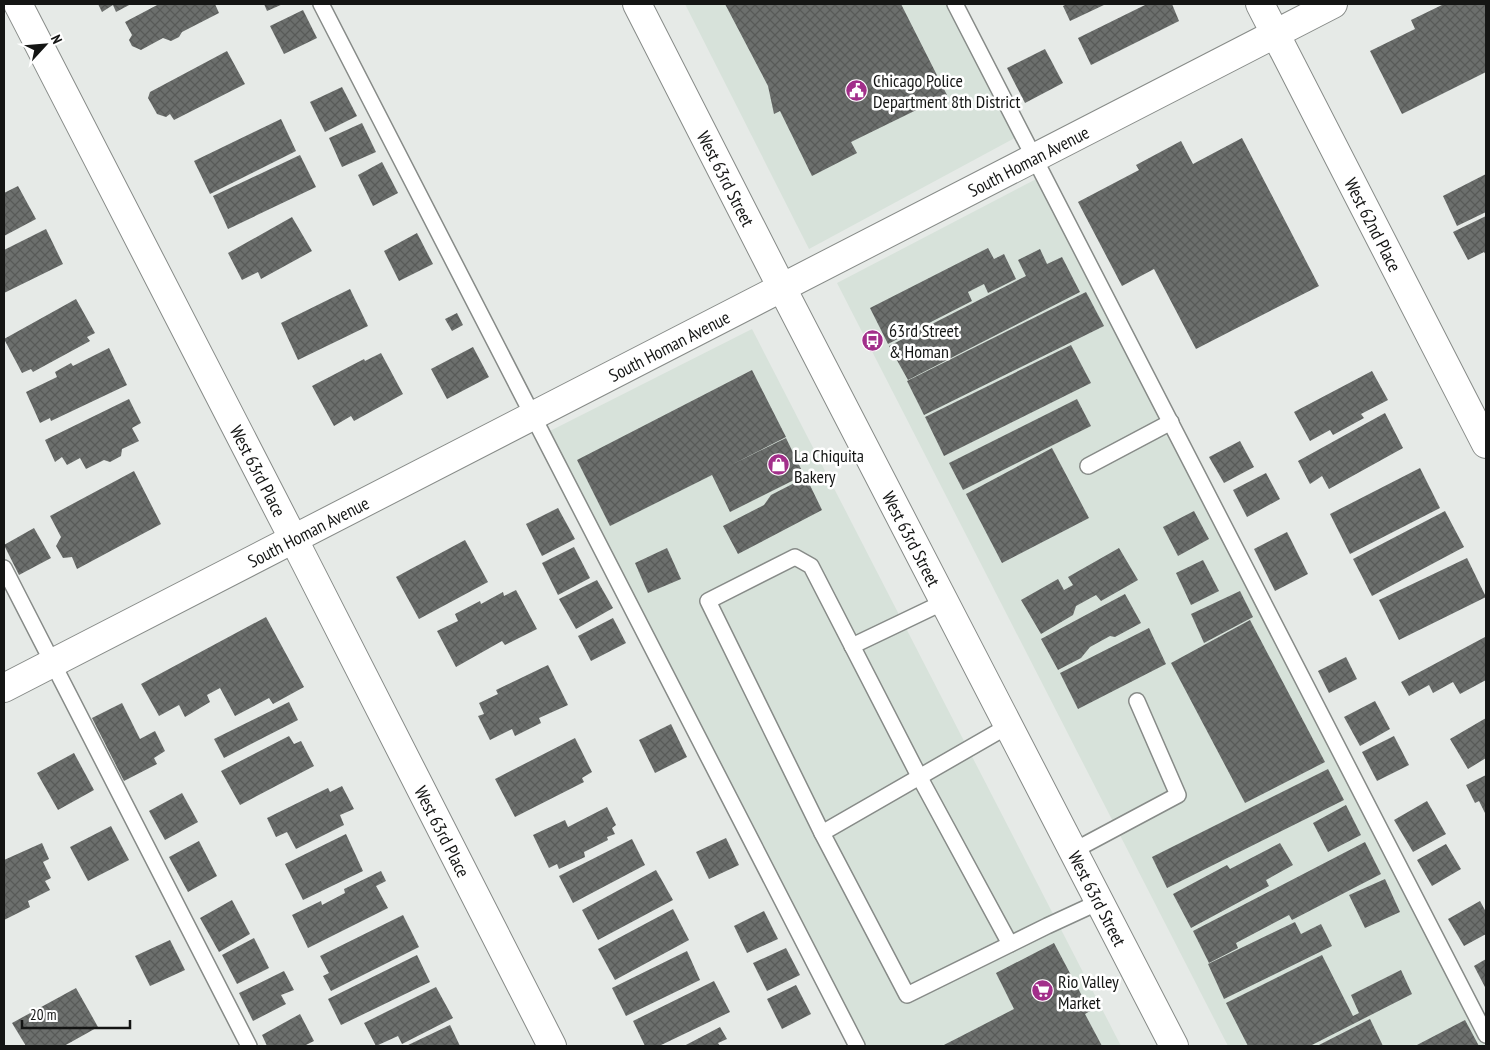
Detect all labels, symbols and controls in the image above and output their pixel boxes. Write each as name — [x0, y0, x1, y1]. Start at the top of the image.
north arrow — [20, 20, 70, 70]
text: N — [47, 32, 66, 47]
place label: Chicago Police Department 8th District — [873, 69, 1020, 113]
public building icon: Chicago Police Department 8th District — [845, 78, 869, 102]
street label: South Homan Avenue — [964, 120, 1093, 202]
street label: West 63rd Street — [692, 127, 760, 230]
street label: West 62nd Place — [1340, 174, 1407, 275]
street label: South Homan Avenue — [605, 305, 734, 386]
place label: 63rd Street & Homan — [889, 319, 959, 363]
bus stop icon: 63rd Street & Homan — [861, 328, 885, 352]
street label: West 63rd Place — [225, 421, 291, 520]
place label: La Chiquita Bakery — [794, 444, 864, 488]
shop icon: La Chiquita Bakery — [766, 453, 790, 477]
street label: West 63rd Street — [878, 487, 946, 590]
street label: South Homan Avenue — [244, 491, 373, 572]
street label: West 63rd Place — [410, 782, 475, 881]
street label: West 63rd Street — [1064, 847, 1132, 950]
place label: Rio Valley Market — [1058, 970, 1119, 1014]
supermarket icon: Rio Valley Market — [1030, 979, 1054, 1003]
scale bar — [22, 998, 130, 1030]
text: 20 m — [30, 1005, 56, 1024]

